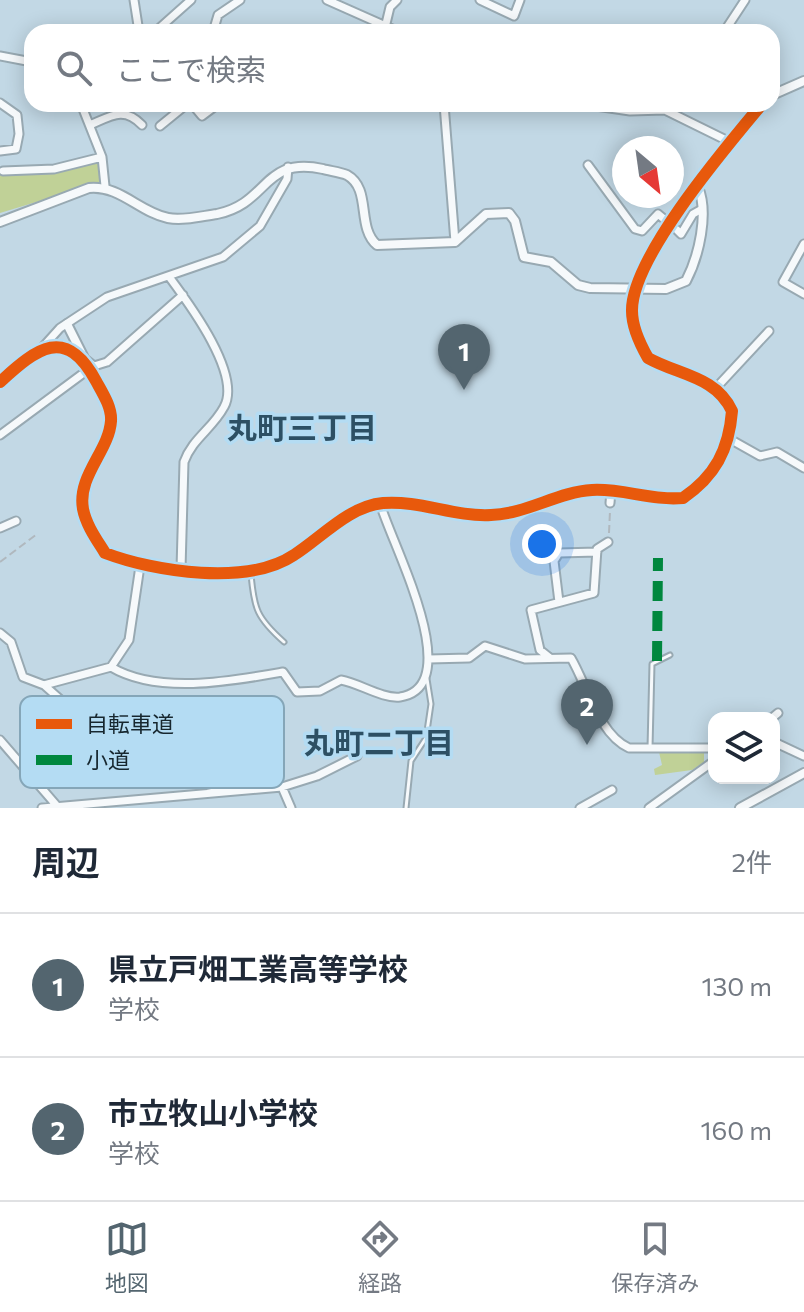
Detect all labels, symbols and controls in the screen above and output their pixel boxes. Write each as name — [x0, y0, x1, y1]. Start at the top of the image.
search box — [24, 24, 780, 112]
icon: search — [52, 46, 96, 90]
text: ここで検索 — [116, 50, 266, 87]
north arrow — [612, 136, 684, 208]
pin: 1 — [438, 324, 490, 390]
district label: 丸町三丁目 — [227, 408, 377, 445]
your location — [522, 524, 562, 564]
pin: 2 — [561, 679, 613, 745]
legend — [20, 696, 284, 788]
text: 自転車道 — [86, 710, 174, 737]
map controls — [708, 712, 780, 784]
button: layers — [708, 712, 780, 784]
district label: 丸町二丁目 — [304, 723, 454, 760]
text: 小道 — [86, 746, 130, 773]
text: 周辺 — [32, 840, 100, 882]
text: 2件 — [732, 846, 772, 877]
text: 県立戸畑工業高等学校 — [108, 949, 408, 986]
text: 1 — [52, 970, 64, 1001]
text: 130 m — [701, 970, 772, 1001]
text: 学校 — [108, 993, 160, 1024]
text: 市立牧山小学校 — [108, 1093, 318, 1130]
text: 2 — [51, 1114, 65, 1145]
text: 160 m — [700, 1114, 772, 1145]
text: 学校 — [108, 1137, 160, 1168]
tab: 地図 — [105, 1217, 149, 1297]
tab: 経路 — [358, 1217, 402, 1297]
tab: 保存済み — [611, 1217, 699, 1297]

